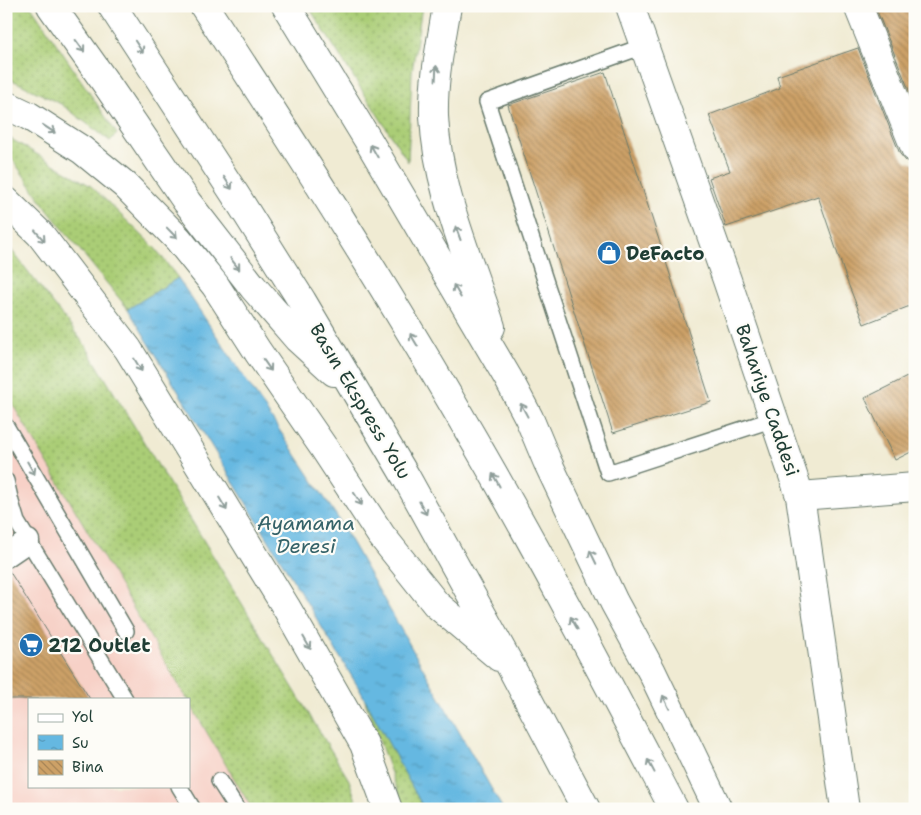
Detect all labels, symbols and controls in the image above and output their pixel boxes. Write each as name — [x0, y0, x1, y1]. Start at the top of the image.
one-way arrow — [75, 39, 85, 53]
one-way arrow — [134, 40, 144, 54]
one-way arrow — [431, 65, 440, 81]
one-way arrow — [41, 124, 55, 134]
one-way arrow — [369, 144, 379, 158]
one-way arrow — [223, 176, 233, 190]
one-way arrow — [453, 225, 462, 241]
one-way arrow — [166, 227, 178, 240]
one-way arrow — [34, 229, 46, 242]
shop icon: DeFacto — [596, 240, 622, 266]
place label: DeFacto — [626, 241, 705, 266]
one-way arrow — [229, 257, 240, 270]
one-way arrow — [451, 284, 461, 298]
street label: Basın Ekspress Yolu — [304, 319, 417, 484]
street label: Bahariye Caddesi — [730, 321, 805, 480]
one-way arrow — [408, 334, 418, 348]
one-way arrow — [134, 358, 144, 372]
one-way arrow — [262, 358, 272, 372]
one-way arrow — [519, 403, 528, 418]
one-way arrow — [26, 461, 36, 476]
one-way arrow — [491, 473, 501, 488]
one-way arrow — [353, 492, 363, 506]
one-way arrow — [218, 496, 228, 510]
one-way arrow — [419, 500, 429, 515]
water label: Ayamama Deresi — [257, 510, 355, 559]
one-way arrow — [587, 550, 597, 565]
one-way arrow — [569, 616, 579, 630]
supermarket icon: 212 Outlet — [18, 632, 44, 658]
place label: 212 Outlet — [48, 633, 150, 658]
one-way arrow — [302, 635, 312, 650]
one-way arrow — [661, 695, 670, 710]
legend — [28, 698, 190, 788]
text: Yol — [72, 707, 94, 727]
text: Su — [72, 733, 89, 753]
text: Bina — [72, 757, 104, 777]
one-way arrow — [646, 758, 656, 773]

